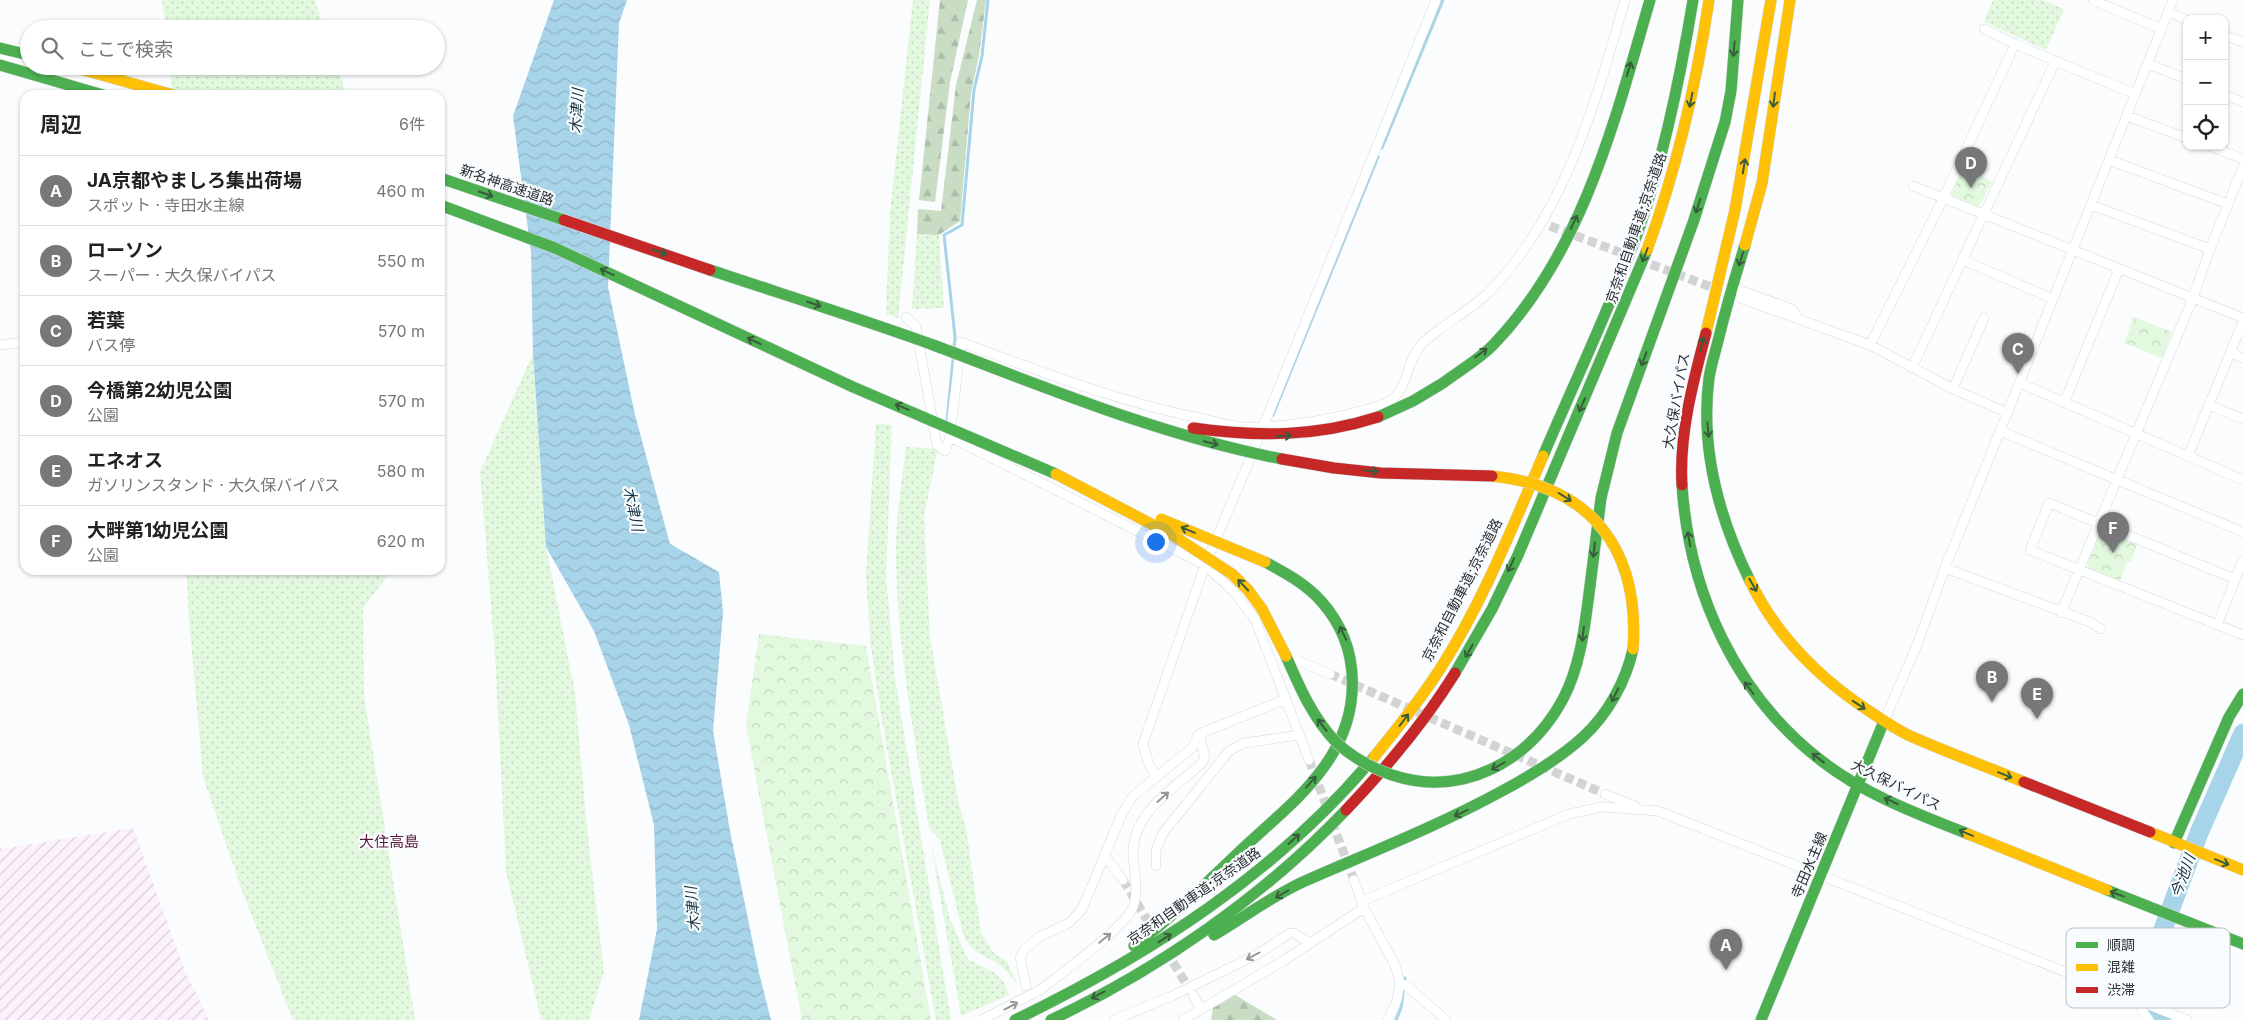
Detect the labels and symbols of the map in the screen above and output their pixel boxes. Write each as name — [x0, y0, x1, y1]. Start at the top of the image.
one-way arrow — [1730, 40, 1739, 56]
one-way arrow — [1625, 62, 1634, 78]
water label: 木津川 — [566, 86, 587, 134]
one-way arrow — [1686, 91, 1695, 107]
one-way arrow — [1769, 92, 1779, 108]
pin: D — [1955, 147, 1987, 188]
street label: 京奈和自動車道;京奈道路 — [1602, 150, 1669, 305]
one-way arrow — [1740, 159, 1750, 175]
street label: 新名神高速道路 — [458, 161, 556, 209]
one-way arrow — [478, 189, 494, 199]
one-way arrow — [1693, 198, 1703, 214]
one-way arrow — [1570, 215, 1580, 230]
one-way arrow — [1640, 247, 1649, 262]
one-way arrow — [652, 248, 668, 258]
one-way arrow — [1736, 250, 1745, 266]
one-way arrow — [600, 267, 615, 277]
one-way arrow — [806, 300, 822, 310]
pin: C — [2002, 333, 2034, 374]
one-way arrow — [747, 336, 762, 345]
one-way arrow — [1698, 336, 1707, 352]
one-way arrow — [1474, 348, 1487, 359]
one-way arrow — [1639, 351, 1648, 367]
street label: 大久保バイパス — [1659, 351, 1692, 451]
one-way arrow — [1576, 397, 1586, 412]
one-way arrow — [895, 402, 910, 412]
one-way arrow — [1703, 422, 1712, 438]
one-way arrow — [1276, 431, 1292, 440]
one-way arrow — [1203, 439, 1219, 448]
one-way arrow — [1363, 466, 1379, 476]
water label: 木津川 — [620, 485, 648, 535]
one-way arrow — [1557, 493, 1571, 503]
pin: F — [2097, 512, 2129, 553]
street label: 京奈和自動車道;京奈道路 — [1418, 515, 1505, 664]
one-way arrow — [1181, 524, 1196, 534]
your location — [1143, 529, 1169, 555]
one-way arrow — [1683, 531, 1693, 547]
one-way arrow — [1589, 542, 1599, 558]
one-way arrow — [1506, 557, 1516, 572]
one-way arrow — [1748, 577, 1758, 591]
one-way arrow — [1237, 579, 1249, 591]
one-way arrow — [1337, 626, 1347, 641]
one-way arrow — [1578, 626, 1588, 642]
one-way arrow — [1463, 643, 1473, 657]
pin: B — [1976, 661, 2008, 702]
pin: E — [2021, 678, 2053, 719]
one-way arrow — [1744, 682, 1755, 695]
one-way arrow — [1610, 687, 1620, 702]
one-way arrow — [1852, 700, 1866, 711]
one-way arrow — [1398, 714, 1409, 727]
one-way arrow — [1317, 718, 1327, 732]
one-way arrow — [1812, 752, 1825, 763]
street label: 大久保バイパス — [1849, 755, 1944, 814]
one-way arrow — [1492, 761, 1506, 771]
one-way arrow — [1997, 771, 2012, 781]
one-way arrow — [1306, 776, 1317, 789]
one-way arrow — [1157, 791, 1170, 803]
one-way arrow — [1884, 796, 1899, 806]
one-way arrow — [1454, 808, 1469, 818]
one-way arrow — [1959, 828, 1974, 838]
street label: 寺田水主線 — [1787, 829, 1830, 900]
district label: 大住高島 — [359, 832, 419, 851]
one-way arrow — [1288, 834, 1301, 845]
street label: 京奈和自動車道;京奈道路 — [1124, 843, 1263, 948]
water label: 今池川 — [2166, 850, 2200, 900]
one-way arrow — [2214, 858, 2229, 867]
water label: 木津川 — [681, 884, 704, 932]
one-way arrow — [2110, 888, 2125, 898]
one-way arrow — [1274, 889, 1289, 899]
legend — [2066, 928, 2230, 1008]
pin: A — [1710, 929, 1742, 970]
one-way arrow — [1098, 932, 1111, 943]
one-way arrow — [1157, 932, 1171, 942]
text: 順調 — [2107, 936, 2135, 953]
one-way arrow — [1246, 952, 1261, 961]
text: 混雑 — [2107, 958, 2135, 975]
text: 渋滞 — [2107, 981, 2135, 998]
one-way arrow — [1092, 991, 1106, 1001]
one-way arrow — [1003, 1000, 1017, 1010]

